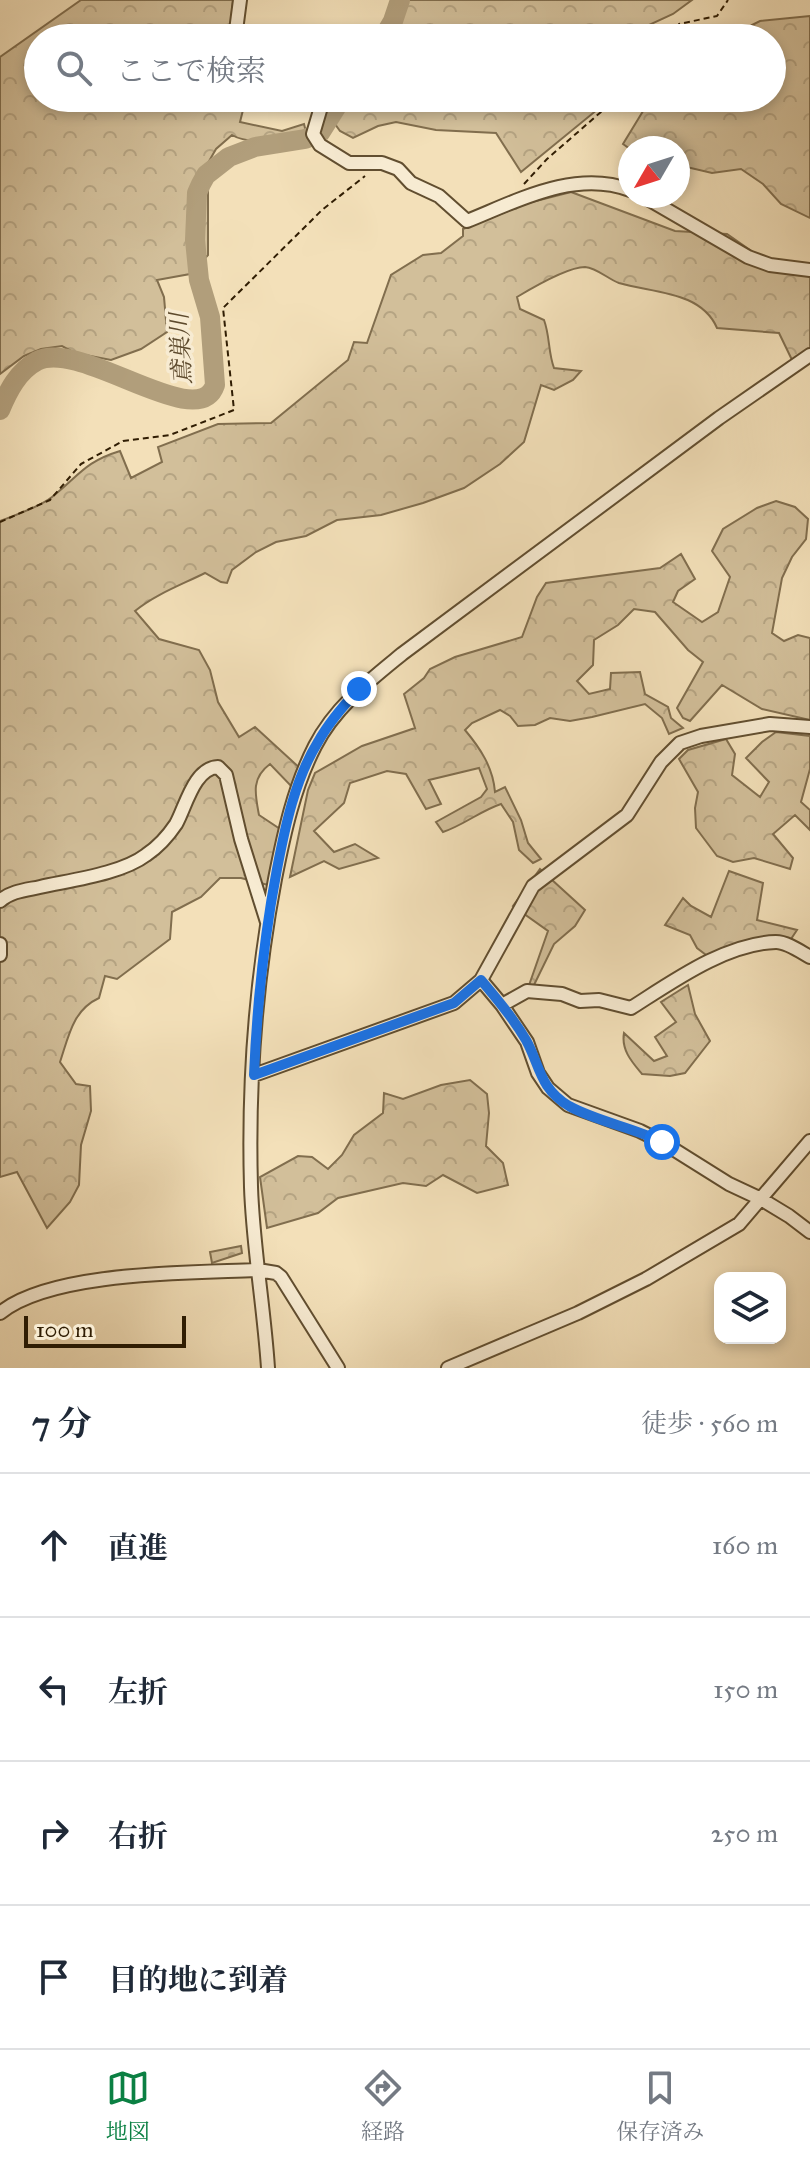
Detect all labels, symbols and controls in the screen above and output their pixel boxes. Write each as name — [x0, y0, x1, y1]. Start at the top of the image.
search box — [24, 24, 786, 112]
icon: search — [52, 46, 96, 90]
text: ここで検索 — [116, 53, 266, 89]
north arrow — [618, 136, 690, 208]
water label: 鳶巣川 — [164, 309, 198, 386]
route end — [341, 671, 377, 707]
route start — [644, 1124, 680, 1160]
map controls — [714, 1272, 786, 1344]
button: layers — [714, 1272, 786, 1344]
scale bar — [24, 1312, 186, 1348]
text: 100 m — [36, 1316, 93, 1343]
text: 7 分 — [32, 1403, 91, 1444]
text: 徒歩 · 560 m — [641, 1407, 778, 1439]
icon: ahead — [32, 1523, 76, 1567]
text: 160 m — [712, 1529, 778, 1561]
text: 直進 — [108, 1530, 168, 1566]
icon: left — [32, 1667, 76, 1711]
text: 150 m — [713, 1673, 778, 1705]
text: 左折 — [108, 1674, 168, 1710]
icon: right — [32, 1811, 76, 1855]
text: 250 m — [711, 1817, 778, 1849]
text: 右折 — [108, 1818, 168, 1854]
icon: arrive — [32, 1955, 76, 1999]
text: 目的地に到着 — [108, 1962, 288, 1998]
tab: 地図 — [106, 2066, 150, 2145]
tab: 経路 — [361, 2066, 405, 2145]
tab: 保存済み — [616, 2066, 704, 2145]

